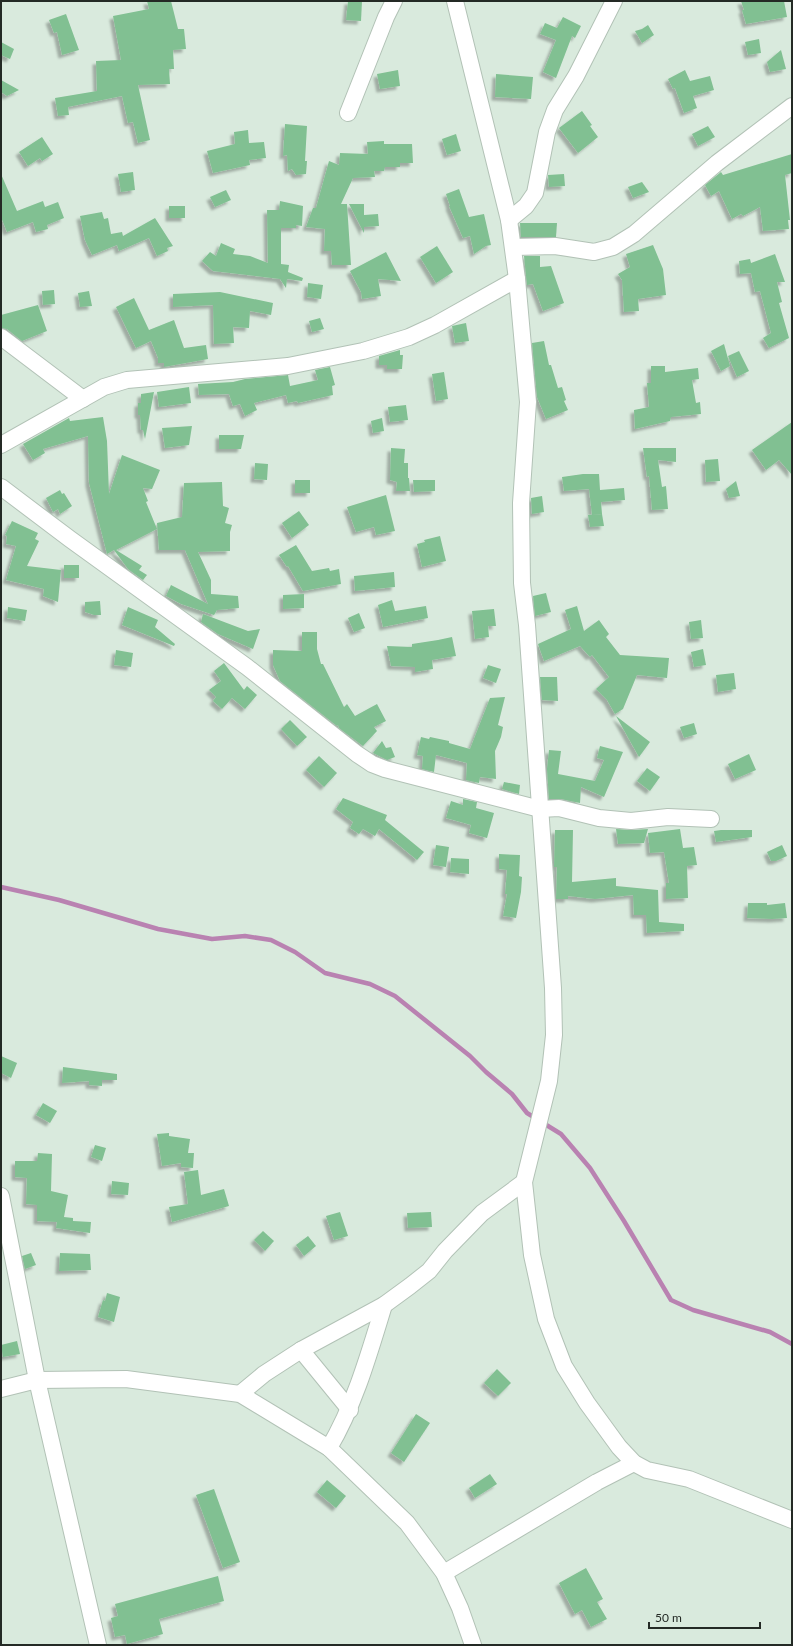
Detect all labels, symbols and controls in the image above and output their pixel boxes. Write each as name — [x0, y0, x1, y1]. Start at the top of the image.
scale bar — [649, 1604, 760, 1630]
text: 50 m — [655, 1610, 682, 1625]

